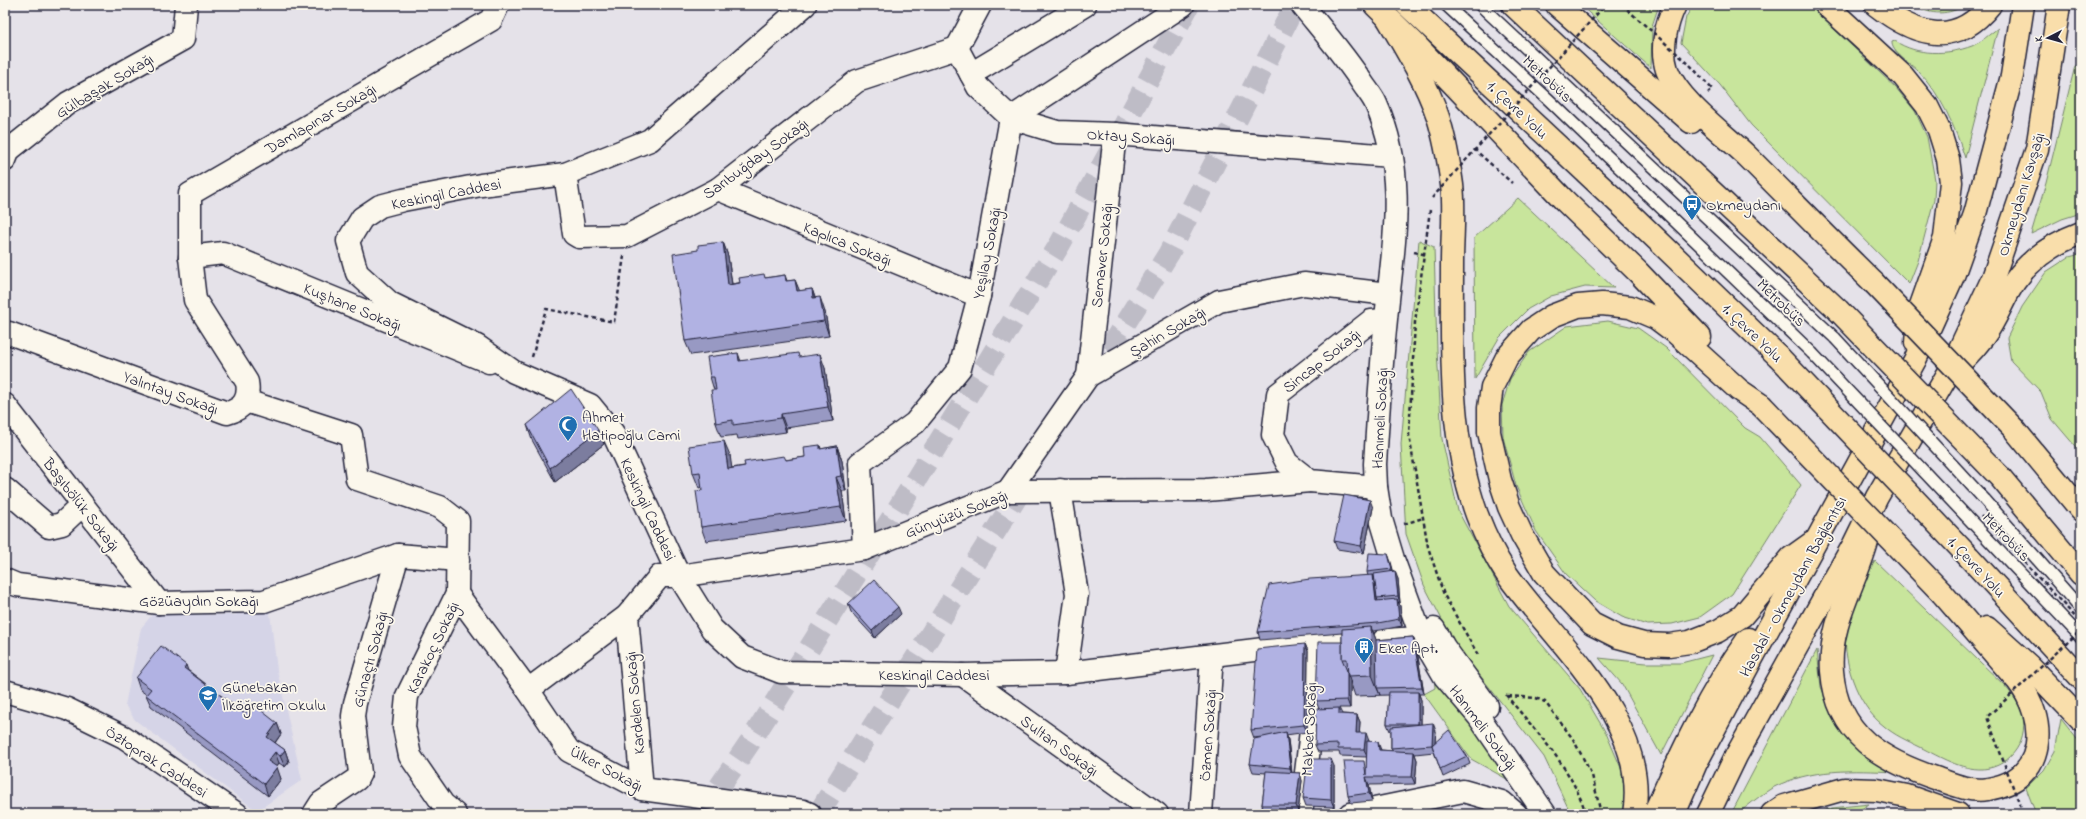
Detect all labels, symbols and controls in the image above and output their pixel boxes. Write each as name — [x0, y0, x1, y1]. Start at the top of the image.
north arrow — [2028, 18, 2068, 58]
text: K — [2031, 35, 2047, 42]
street label: Gülbaşak Sokağı — [51, 48, 159, 125]
street label: Metrobüs — [1516, 50, 1577, 109]
street label: 1. Çevre Yolu — [1480, 75, 1553, 146]
street label: Damlapınar Sokağı — [260, 78, 381, 162]
street label: Sarıbuğday Sokağı — [698, 113, 814, 206]
street label: Oktay Sokağı — [1086, 123, 1176, 153]
street label: Okmeydanı Kavşağı — [1992, 130, 2052, 259]
street label: Keskingil Caddesi — [390, 173, 503, 217]
bus stop icon: Okmeydanı — [1681, 193, 1703, 221]
place label: Okmeydanı — [1706, 194, 1781, 218]
street label: Semaver Sokağı — [1086, 202, 1120, 309]
street label: Yeşilay Sokağı — [967, 205, 1009, 302]
street label: Kaplıca Sokağı — [799, 216, 895, 274]
street label: Metrobüs — [1750, 274, 1811, 333]
street label: Kuşhane Sokağı — [299, 277, 405, 339]
street label: 1. Çevre Yolu — [1716, 298, 1788, 369]
street label: Şahin Sokağı — [1125, 301, 1211, 364]
street label: Sincap Sokağı — [1278, 323, 1366, 400]
street label: Yalıntay Sokağı — [119, 365, 222, 422]
street label: Hanımeli Sokağı — [1366, 367, 1396, 470]
place label: Ahmet Hatipoğlu Cami — [582, 406, 680, 448]
mosque icon: Ahmet Hatipoğlu Cami — [557, 414, 579, 442]
street label: Başıbölük Sokağı — [35, 452, 125, 557]
street label: Keskingil Caddesi — [613, 454, 682, 565]
street label: Günyüzü Sokağı — [902, 484, 1012, 546]
street label: Hasdal - Okmeydanı Bağlantısı — [1734, 492, 1854, 682]
street label: Metrobüs — [1976, 507, 2035, 568]
street label: 1. Çevre Yolu — [1940, 531, 2011, 604]
street label: Gözüaydın Sokağı — [139, 590, 259, 614]
street label: Karakoç Sokağı — [401, 597, 467, 698]
street label: Günaçtı Sokağı — [347, 609, 395, 710]
building icon: Eker Apt. — [1353, 636, 1375, 664]
place label: Eker Apt. — [1378, 637, 1438, 661]
street label: Kardelen Sokağı — [620, 650, 652, 755]
street label: Keskingil Caddesi — [878, 664, 990, 688]
place label: Günebakan İlköğretim Okulu — [222, 676, 326, 718]
street label: Hanımeli Sokağı — [1442, 680, 1523, 776]
street label: Makber Sokağı — [1296, 682, 1324, 777]
school or university icon: Günebakan İlköğretim Okulu — [197, 684, 219, 712]
street label: Özmen Sokağı — [1194, 688, 1224, 782]
street label: Sultan Sokağı — [1015, 710, 1103, 783]
street label: Öztoprak Caddesi — [100, 721, 212, 805]
street label: Ülker Sokağı — [565, 740, 647, 799]

